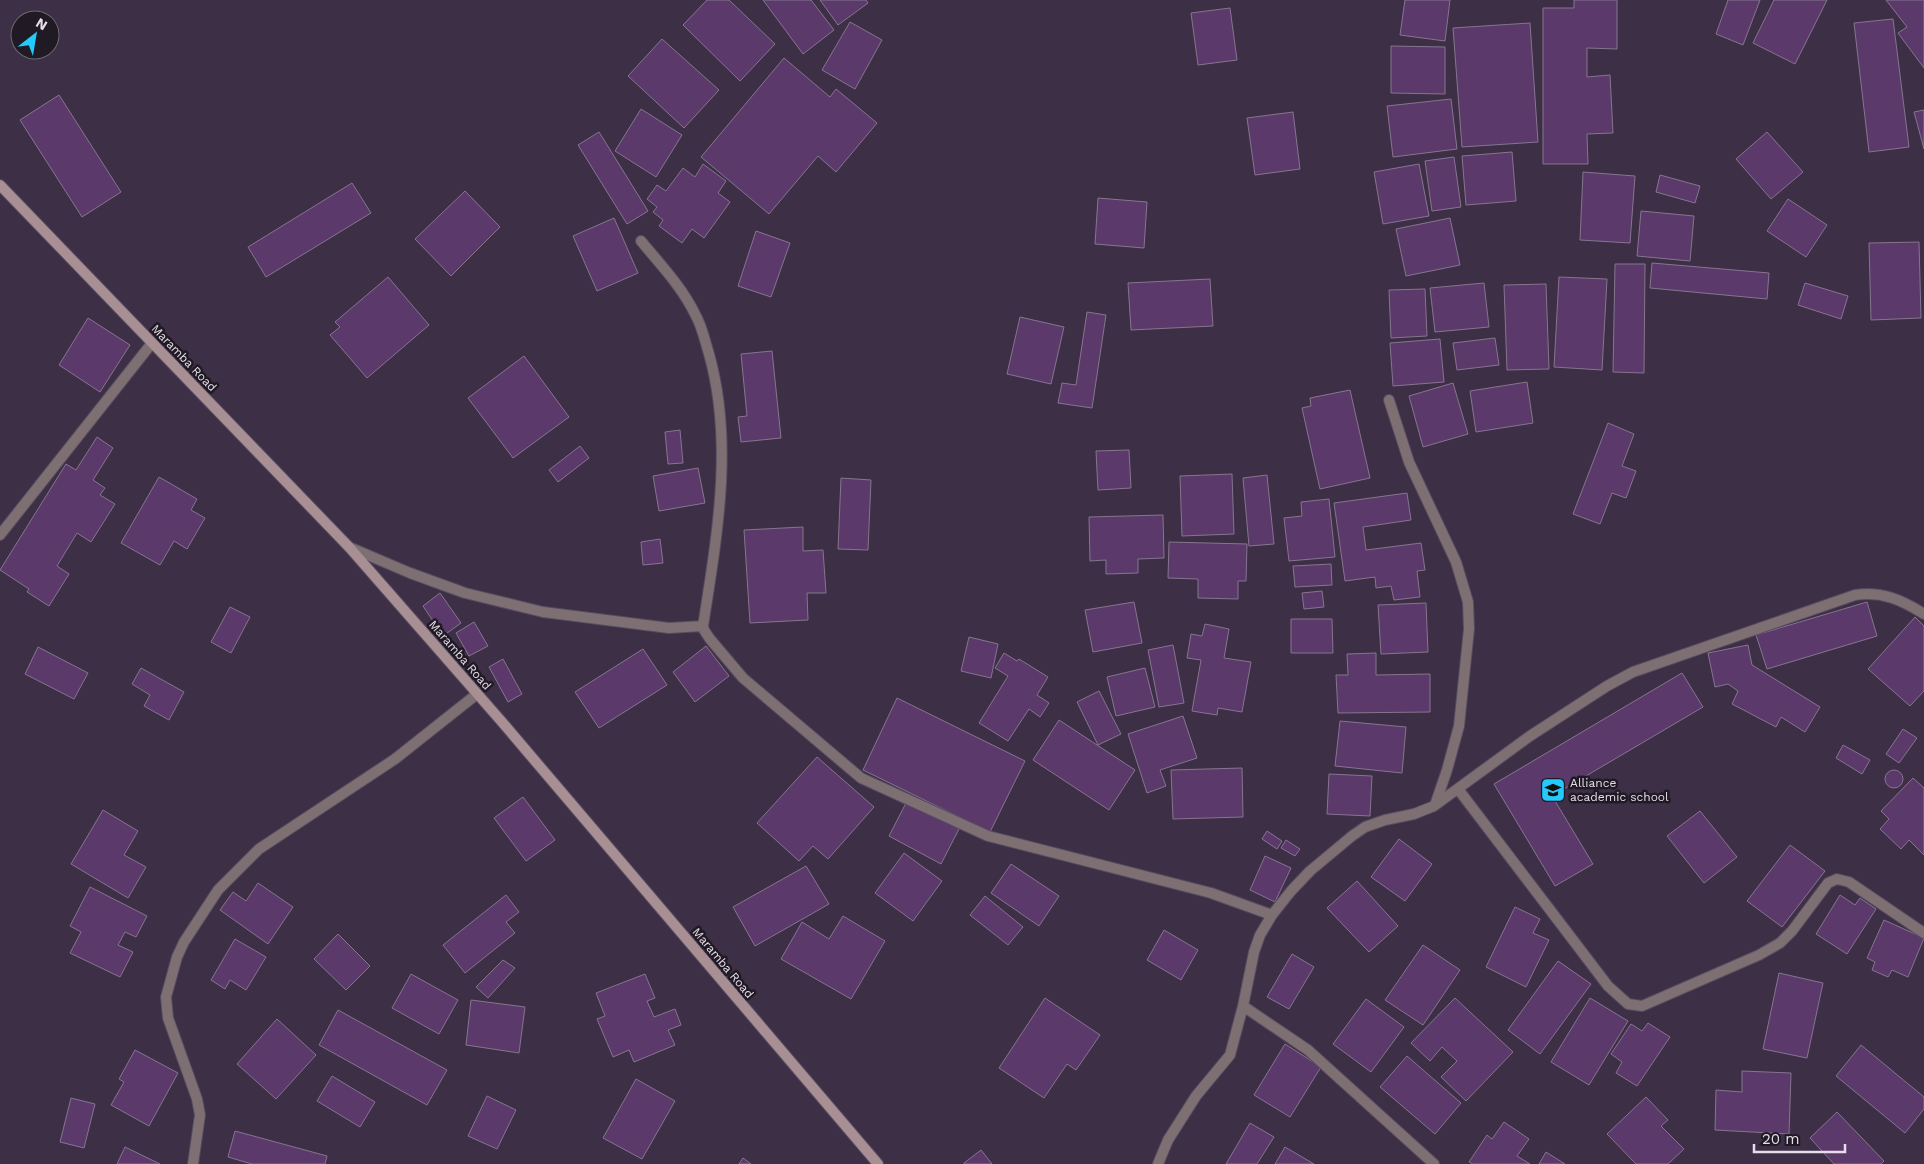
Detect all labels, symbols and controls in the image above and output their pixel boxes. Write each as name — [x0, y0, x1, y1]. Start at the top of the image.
north arrow — [10, 10, 60, 60]
text: N — [33, 14, 50, 33]
street label: Maramba Road — [149, 322, 219, 394]
street label: Maramba Road — [426, 617, 494, 693]
place label: Alliance academic school — [1570, 776, 1669, 804]
school or university icon: Alliance academic school — [1540, 777, 1566, 803]
street label: Maramba Road — [690, 925, 756, 1001]
scale bar — [1754, 1122, 1845, 1154]
text: 20 m — [1762, 1130, 1800, 1148]

